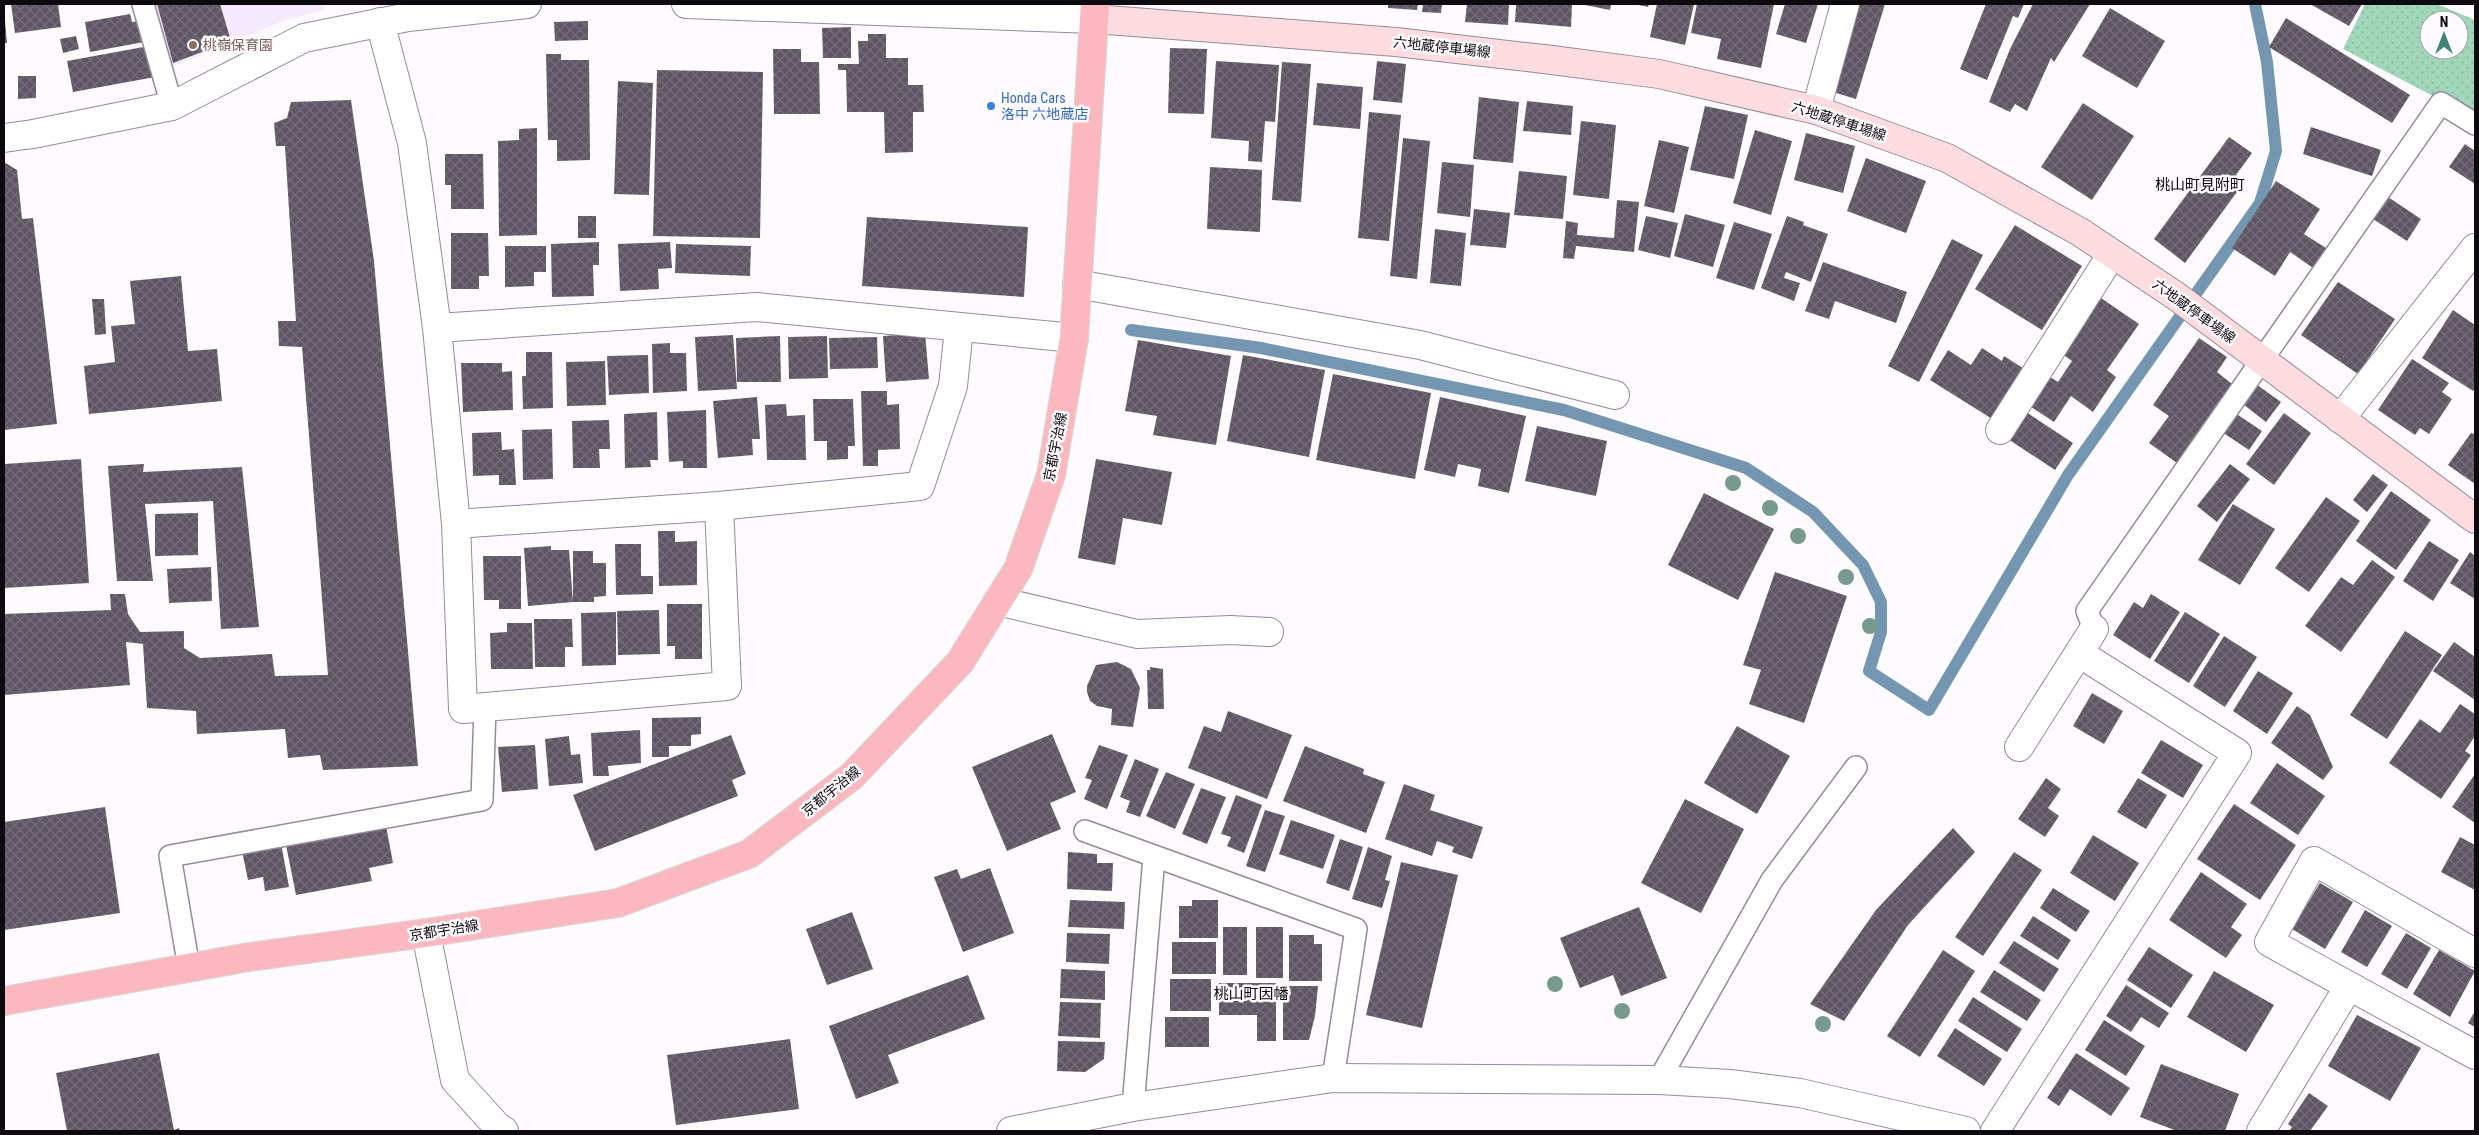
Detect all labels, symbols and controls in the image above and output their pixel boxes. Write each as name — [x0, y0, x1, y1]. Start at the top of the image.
north arrow — [2419, 10, 2469, 60]
text: N — [2440, 14, 2448, 30]
street label: 六地蔵停車場線 — [1392, 34, 1492, 60]
place label: 桃嶺保育園 — [203, 37, 273, 53]
marker: 桃嶺保育園 — [187, 39, 199, 51]
place label: Honda Cars 洛中 六地蔵店 — [1001, 90, 1088, 122]
street label: 六地蔵停車場線 — [1790, 98, 1888, 144]
marker: Honda Cars 洛中 六地蔵店 — [985, 100, 997, 112]
district label: 桃山町見附町 — [2155, 176, 2245, 194]
street label: 六地蔵停車場線 — [2150, 276, 2238, 346]
street label: 京都宇治線 — [1040, 411, 1070, 483]
street label: 京都宇治線 — [799, 763, 863, 819]
street label: 京都宇治線 — [408, 917, 480, 943]
district label: 桃山町因幡 — [1213, 985, 1289, 1003]

